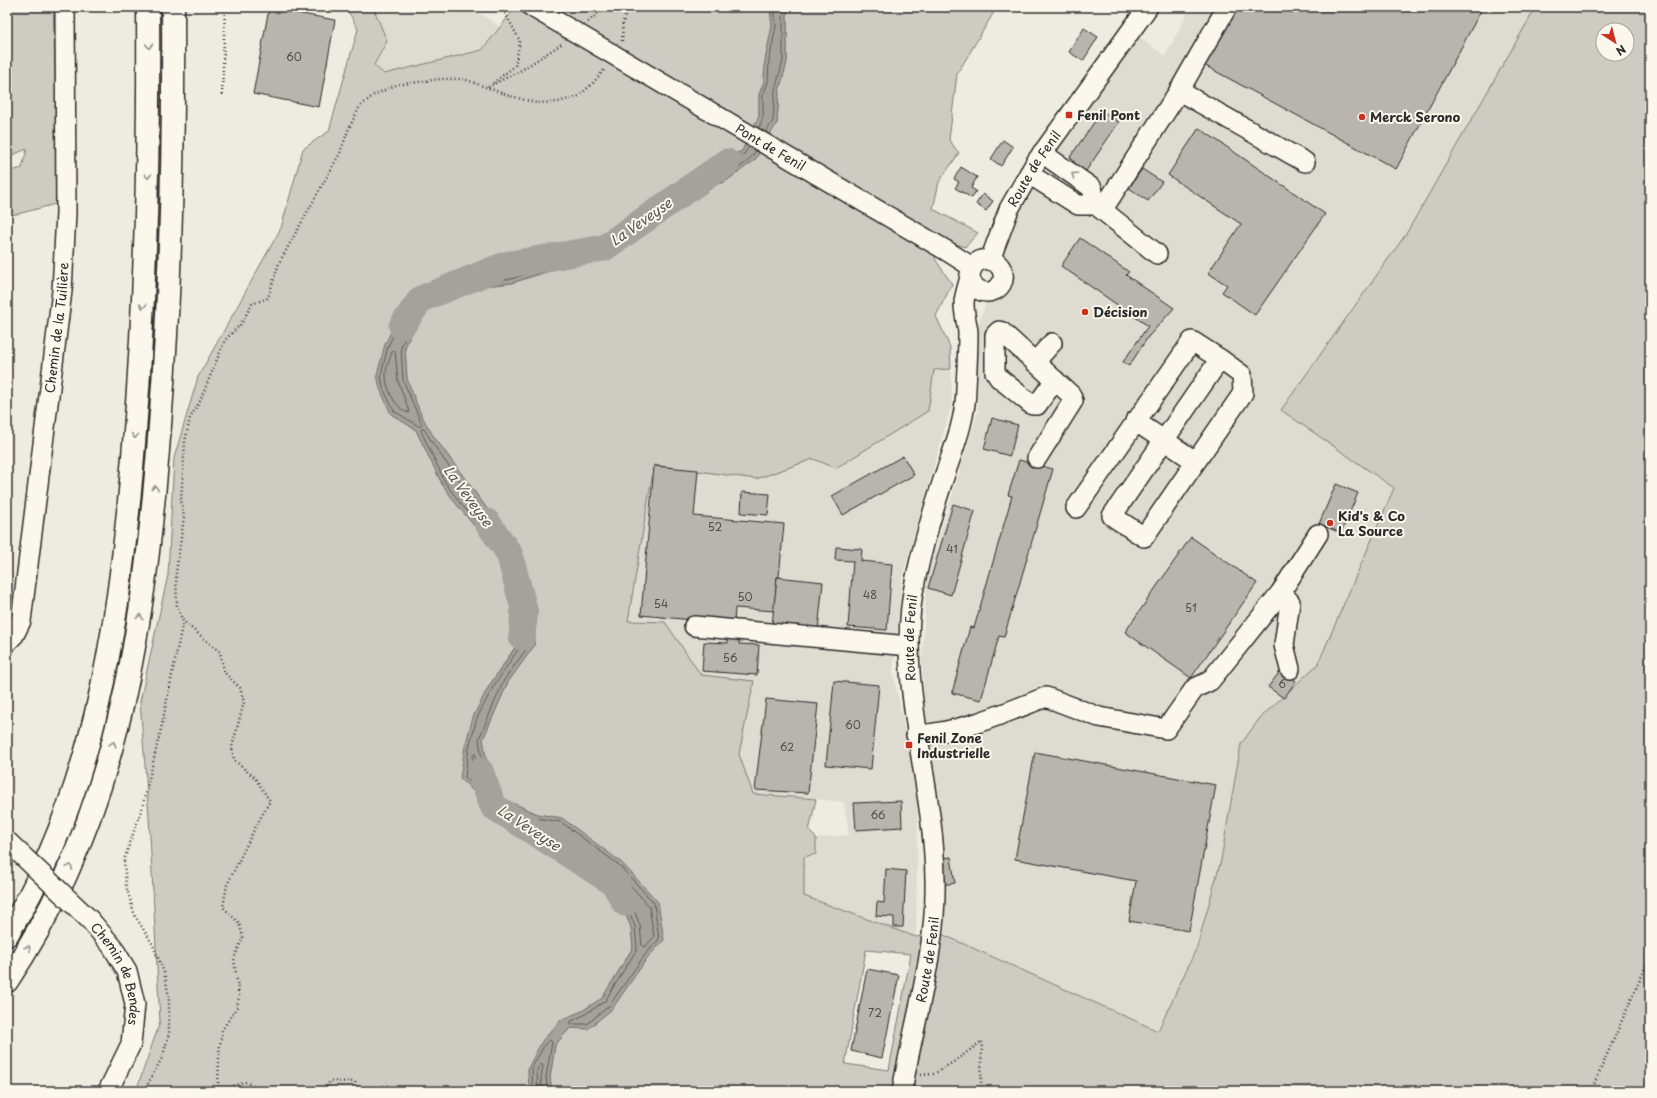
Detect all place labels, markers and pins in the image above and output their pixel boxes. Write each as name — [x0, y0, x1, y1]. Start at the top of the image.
place label: Fenil Pont — [1077, 105, 1140, 124]
place label: Merck Serono — [1370, 107, 1460, 126]
marker: Fenil Pont — [1064, 110, 1074, 120]
marker: Merck Serono — [1357, 112, 1367, 122]
place label: Décision — [1093, 302, 1148, 321]
marker: Décision — [1080, 307, 1090, 317]
place label: Kid's & Co La Source — [1338, 506, 1405, 540]
marker: Kid's & Co La Source — [1325, 518, 1335, 528]
place label: Fenil Zone Industrielle — [917, 728, 990, 762]
marker: Fenil Zone Industrielle — [904, 740, 914, 750]

